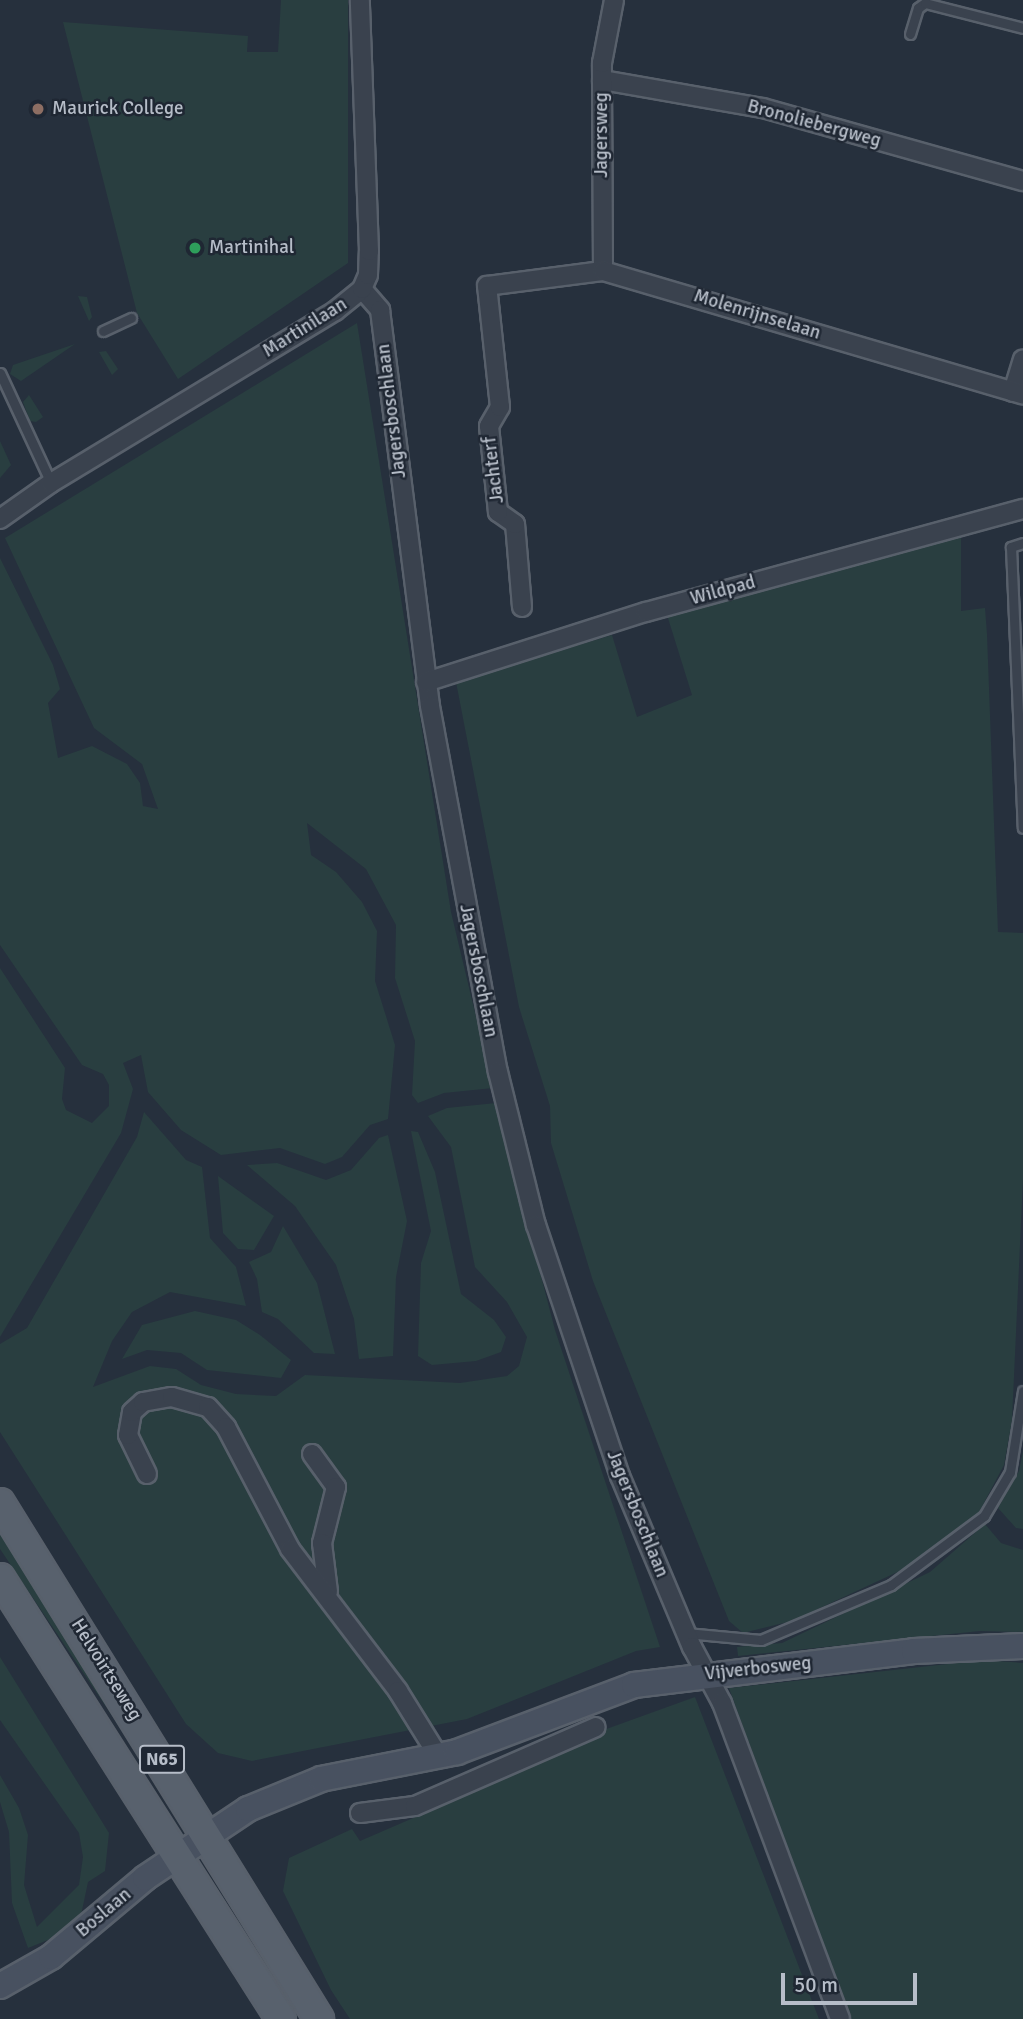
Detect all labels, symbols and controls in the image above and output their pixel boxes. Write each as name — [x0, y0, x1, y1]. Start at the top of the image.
street label: Jagersweg — [591, 92, 613, 178]
street label: Bronoliebergweg — [745, 95, 883, 153]
place label: Maurick College — [52, 98, 184, 120]
marker: Maurick College — [30, 101, 46, 117]
place label: Martinihal — [209, 237, 294, 259]
marker: Martinihal — [187, 240, 203, 256]
street label: Molenrijnselaan — [691, 285, 823, 345]
street label: Martinilaan — [259, 293, 351, 363]
street label: Jagersboschlaan — [372, 343, 412, 479]
street label: Jachterf — [479, 435, 509, 505]
street label: Wildpad — [688, 571, 758, 611]
street label: Jagersboschlaan — [454, 902, 502, 1040]
street label: Jagersboschlaan — [601, 1447, 673, 1581]
street label: Helvoirtseweg — [66, 1615, 146, 1725]
street label: Vijverbosweg — [703, 1652, 813, 1686]
road number: N65 — [138, 1744, 186, 1774]
street label: Boslaan — [72, 1883, 136, 1943]
scale bar — [785, 1960, 922, 2004]
text: 50 m — [794, 1972, 838, 1998]

